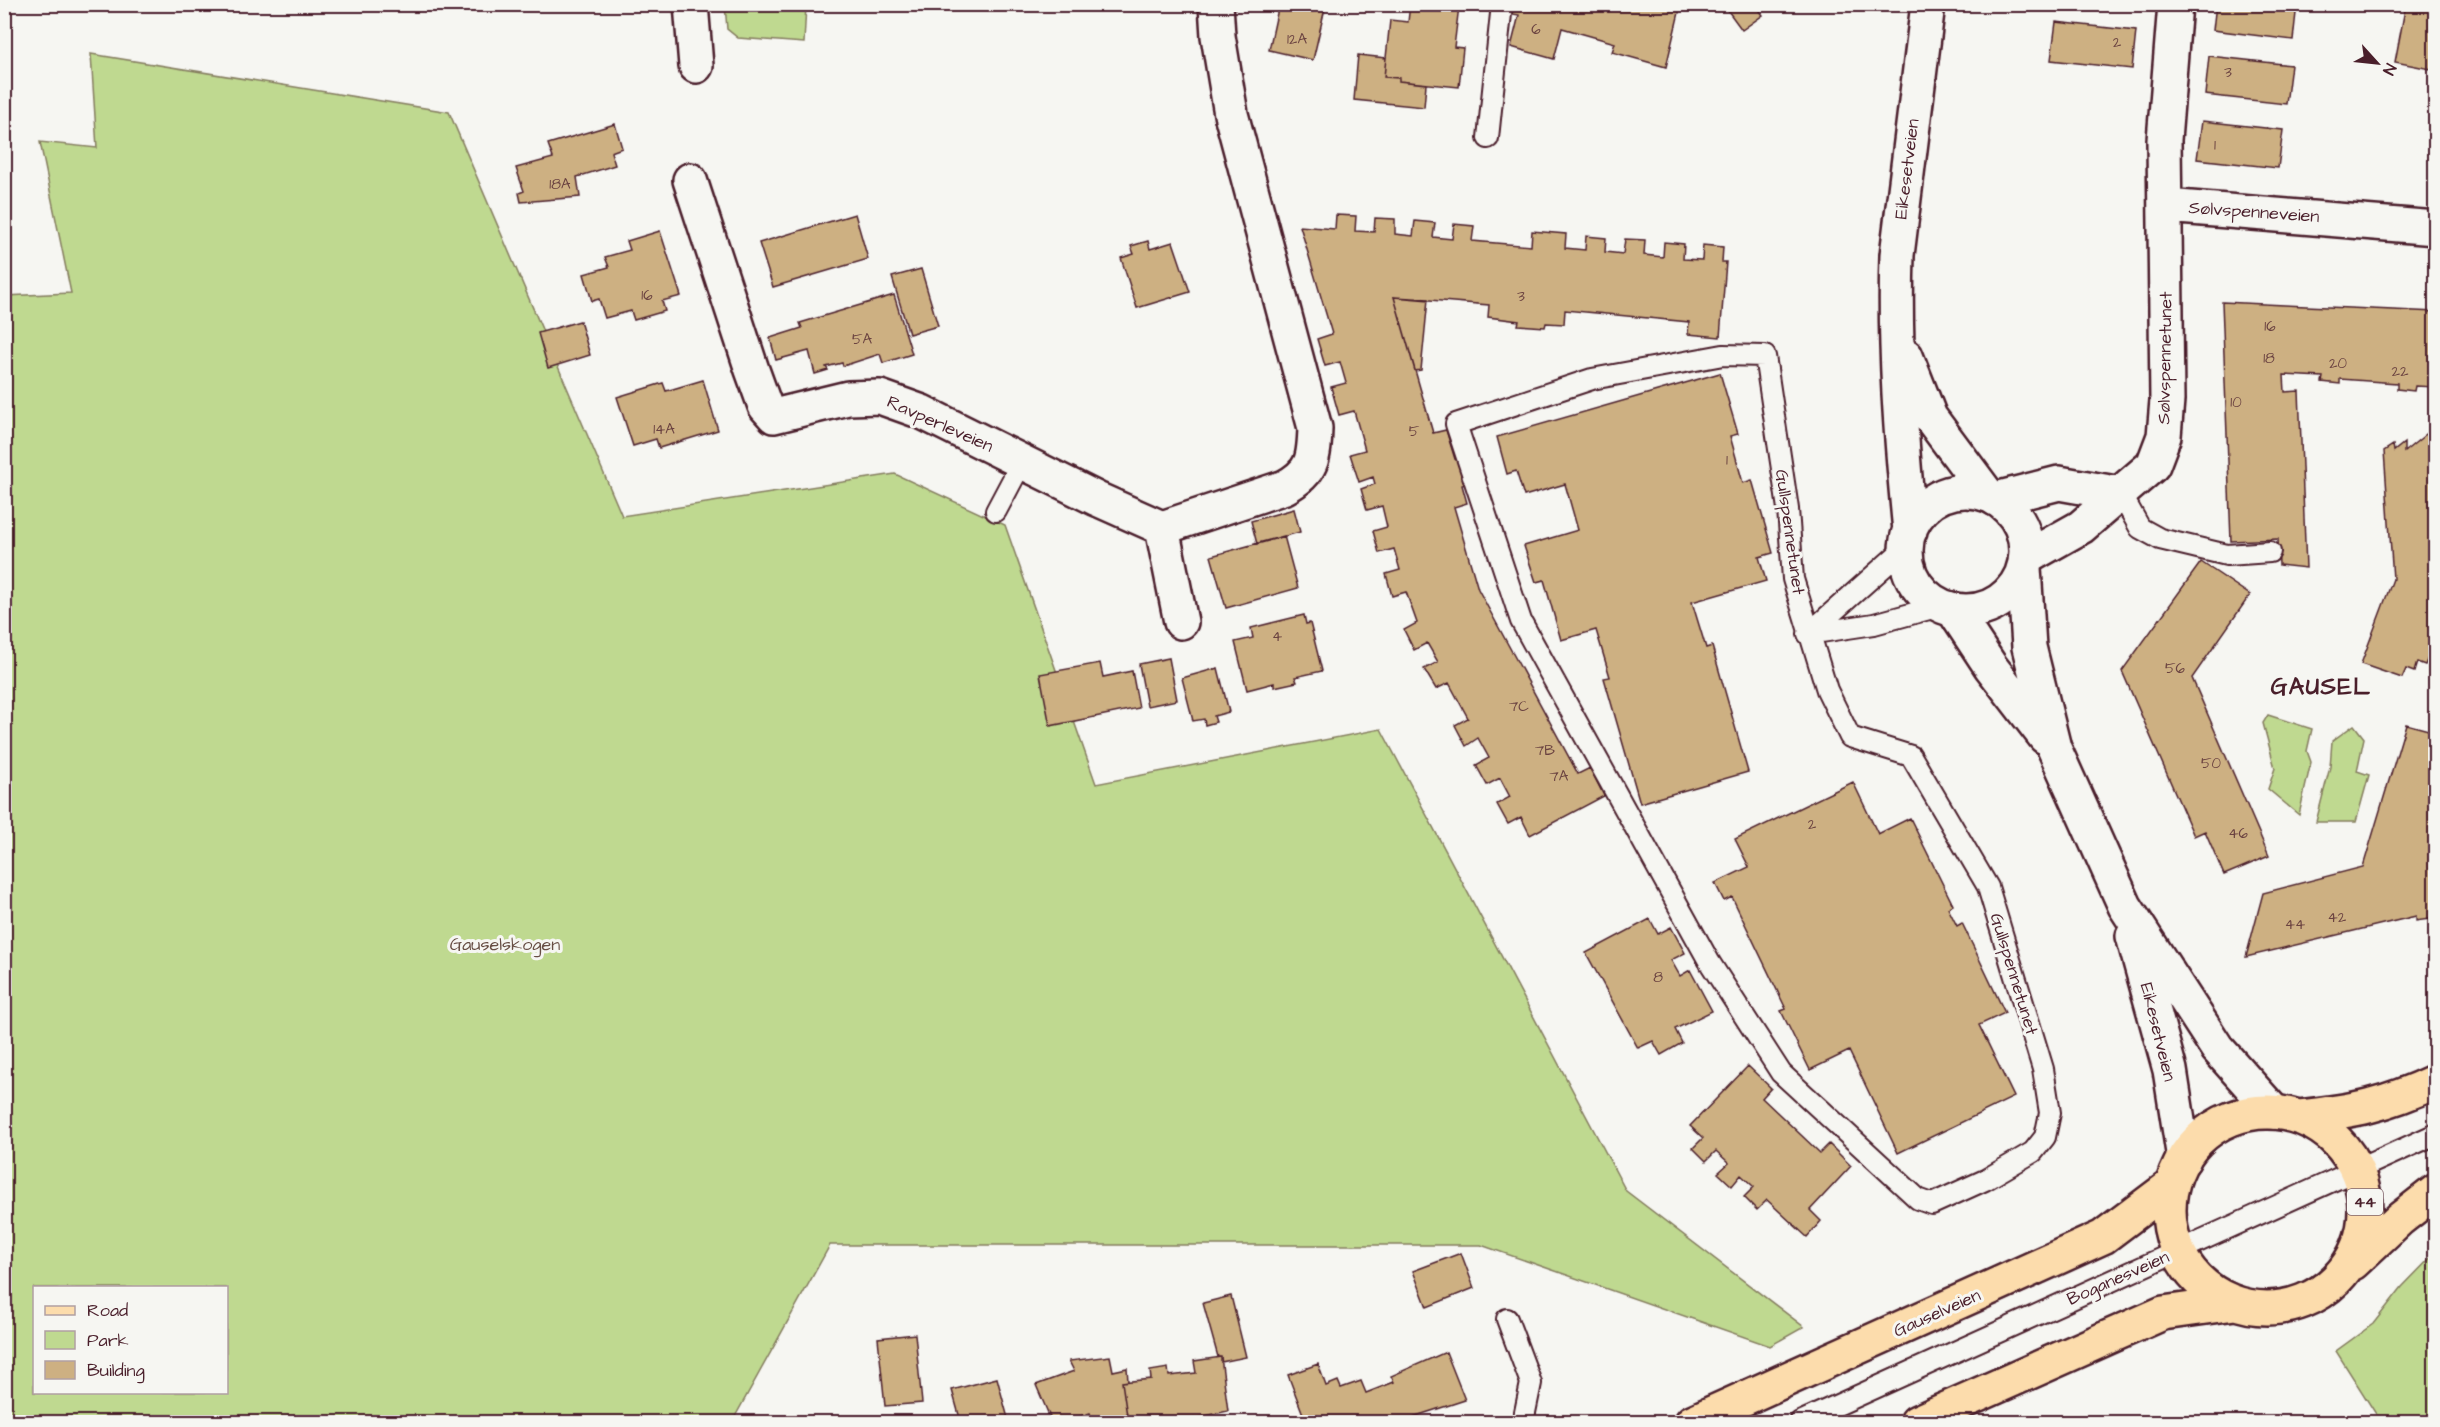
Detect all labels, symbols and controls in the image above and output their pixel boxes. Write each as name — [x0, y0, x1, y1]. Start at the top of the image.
house number: 6 — [1531, 19, 1541, 40]
house number: 12A — [1287, 29, 1307, 50]
house number: 2 — [2113, 32, 2122, 53]
north arrow — [2347, 33, 2407, 93]
text: N — [2377, 60, 2402, 79]
house number: 3 — [2224, 62, 2232, 83]
street label: Eikesetveien — [1888, 117, 1926, 221]
house number: 1 — [2214, 135, 2216, 156]
house number: 18A — [549, 174, 571, 195]
street label: Sølvspenneveien — [2188, 195, 2320, 229]
house number: 16 — [641, 285, 653, 306]
house number: 3 — [1517, 286, 1525, 307]
street label: Sølvspennetunet — [2151, 291, 2179, 425]
house number: 16 — [2264, 316, 2276, 337]
house number: 5A — [852, 329, 873, 350]
house number: 18 — [2263, 348, 2275, 369]
house number: 20 — [2329, 353, 2348, 374]
house number: 22 — [2391, 361, 2409, 382]
street label: Ravperleveien — [883, 389, 997, 459]
house number: 10 — [2230, 392, 2242, 413]
house number: 14A — [653, 419, 675, 440]
house number: 5 — [1409, 421, 1420, 442]
house number: 1 — [1726, 450, 1728, 471]
street label: Gullspennetunet — [1769, 468, 1811, 597]
house number: 4 — [1272, 626, 1282, 647]
house number: 56 — [2165, 658, 2186, 679]
district label: GAUSEL — [2271, 670, 2371, 704]
house number: 7C — [1509, 696, 1529, 717]
house number: 7B — [1535, 740, 1555, 761]
house number: 50 — [2201, 753, 2222, 774]
house number: 7A — [1550, 766, 1569, 787]
house number: 2 — [1808, 814, 1817, 835]
house number: 46 — [2228, 823, 2248, 844]
house number: 42 — [2328, 907, 2347, 928]
street label: Gullspennetunet — [1984, 910, 2045, 1039]
house number: 44 — [2285, 914, 2305, 935]
park label: Gauselskogen — [450, 932, 560, 958]
house number: 8 — [1653, 967, 1663, 988]
street label: Eikesetveien — [2134, 980, 2182, 1084]
road number: 44 — [2347, 1189, 2383, 1215]
street label: Boganesveien — [2063, 1244, 2174, 1313]
street label: Gauselveien — [1889, 1283, 1985, 1343]
legend — [33, 1286, 228, 1394]
text: Road — [87, 1298, 128, 1323]
text: Park — [87, 1328, 129, 1353]
text: Building — [87, 1358, 145, 1384]

